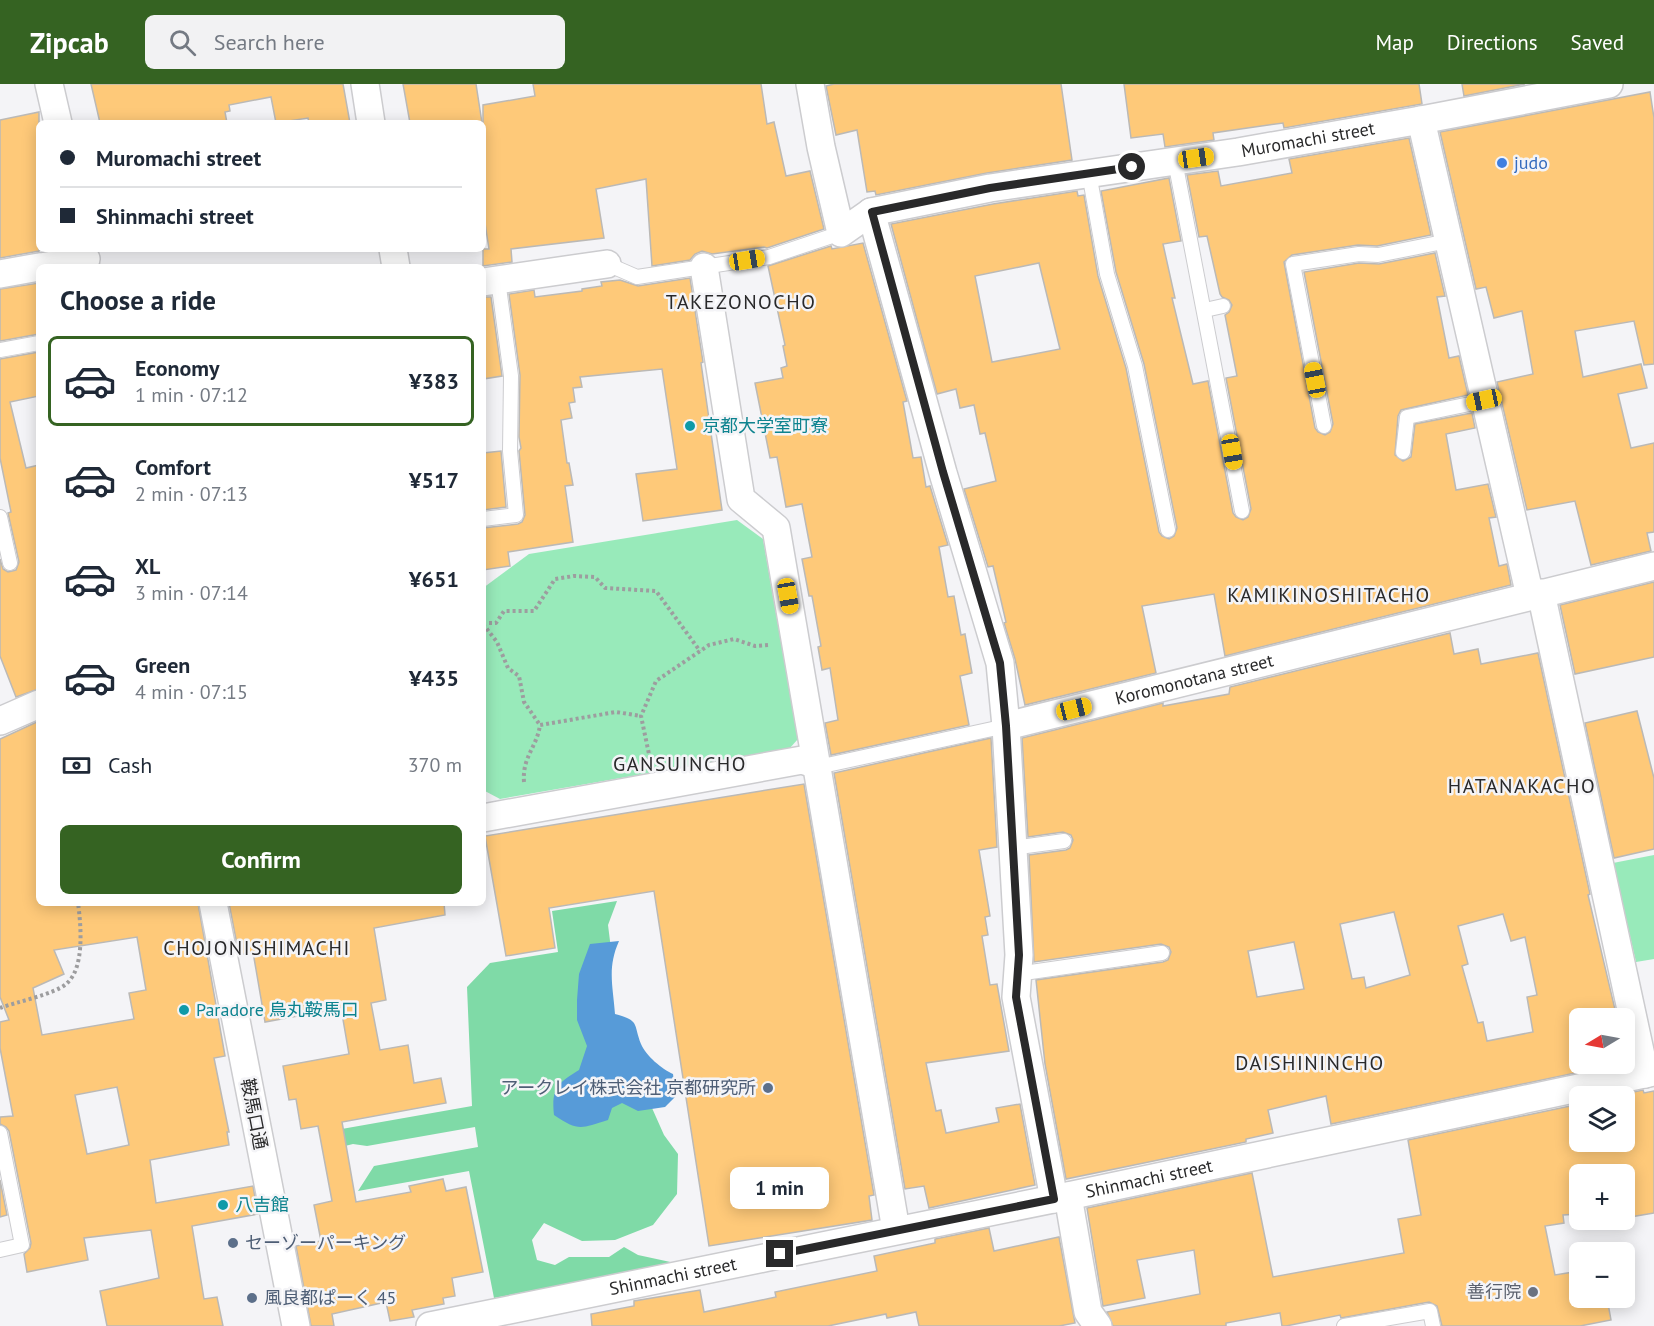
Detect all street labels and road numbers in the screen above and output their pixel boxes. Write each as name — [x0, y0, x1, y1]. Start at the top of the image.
street label: Muromachi street — [1240, 116, 1376, 162]
street label: Koromonotana street — [1113, 648, 1276, 710]
street label: 鞍馬口通 — [236, 1076, 273, 1151]
street label: Shinmachi street — [1083, 1154, 1215, 1203]
street label: Shinmachi street — [607, 1252, 739, 1300]

